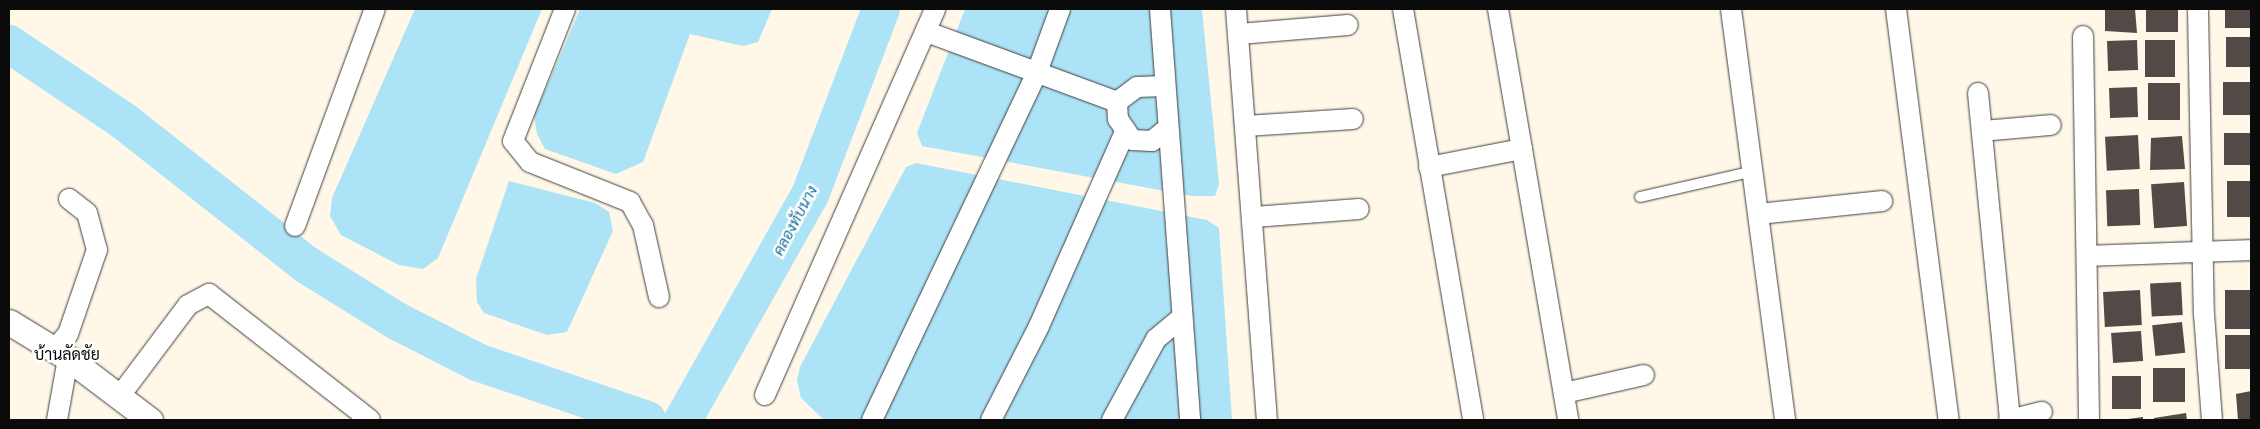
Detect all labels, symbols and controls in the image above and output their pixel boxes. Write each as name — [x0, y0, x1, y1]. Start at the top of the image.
water label: คลองทับนาง — [768, 182, 820, 258]
district label: บ้านลัดชัย — [34, 344, 100, 364]

